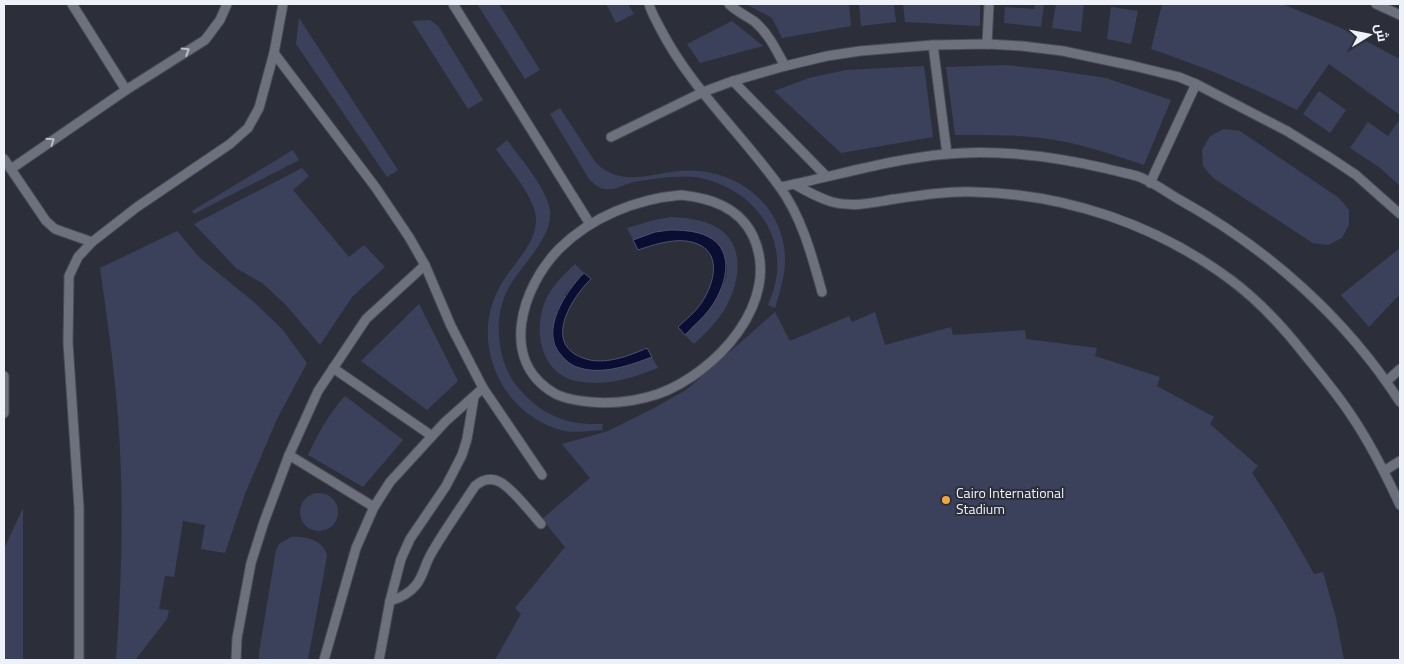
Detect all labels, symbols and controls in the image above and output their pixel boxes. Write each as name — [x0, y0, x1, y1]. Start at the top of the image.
north arrow — [1344, 10, 1394, 60]
text: ش — [1370, 22, 1394, 43]
one-way arrow — [181, 48, 190, 58]
one-way arrow — [45, 138, 54, 147]
place label: Cairo International Stadium — [956, 482, 1064, 519]
marker: Cairo International Stadium — [940, 494, 952, 506]

